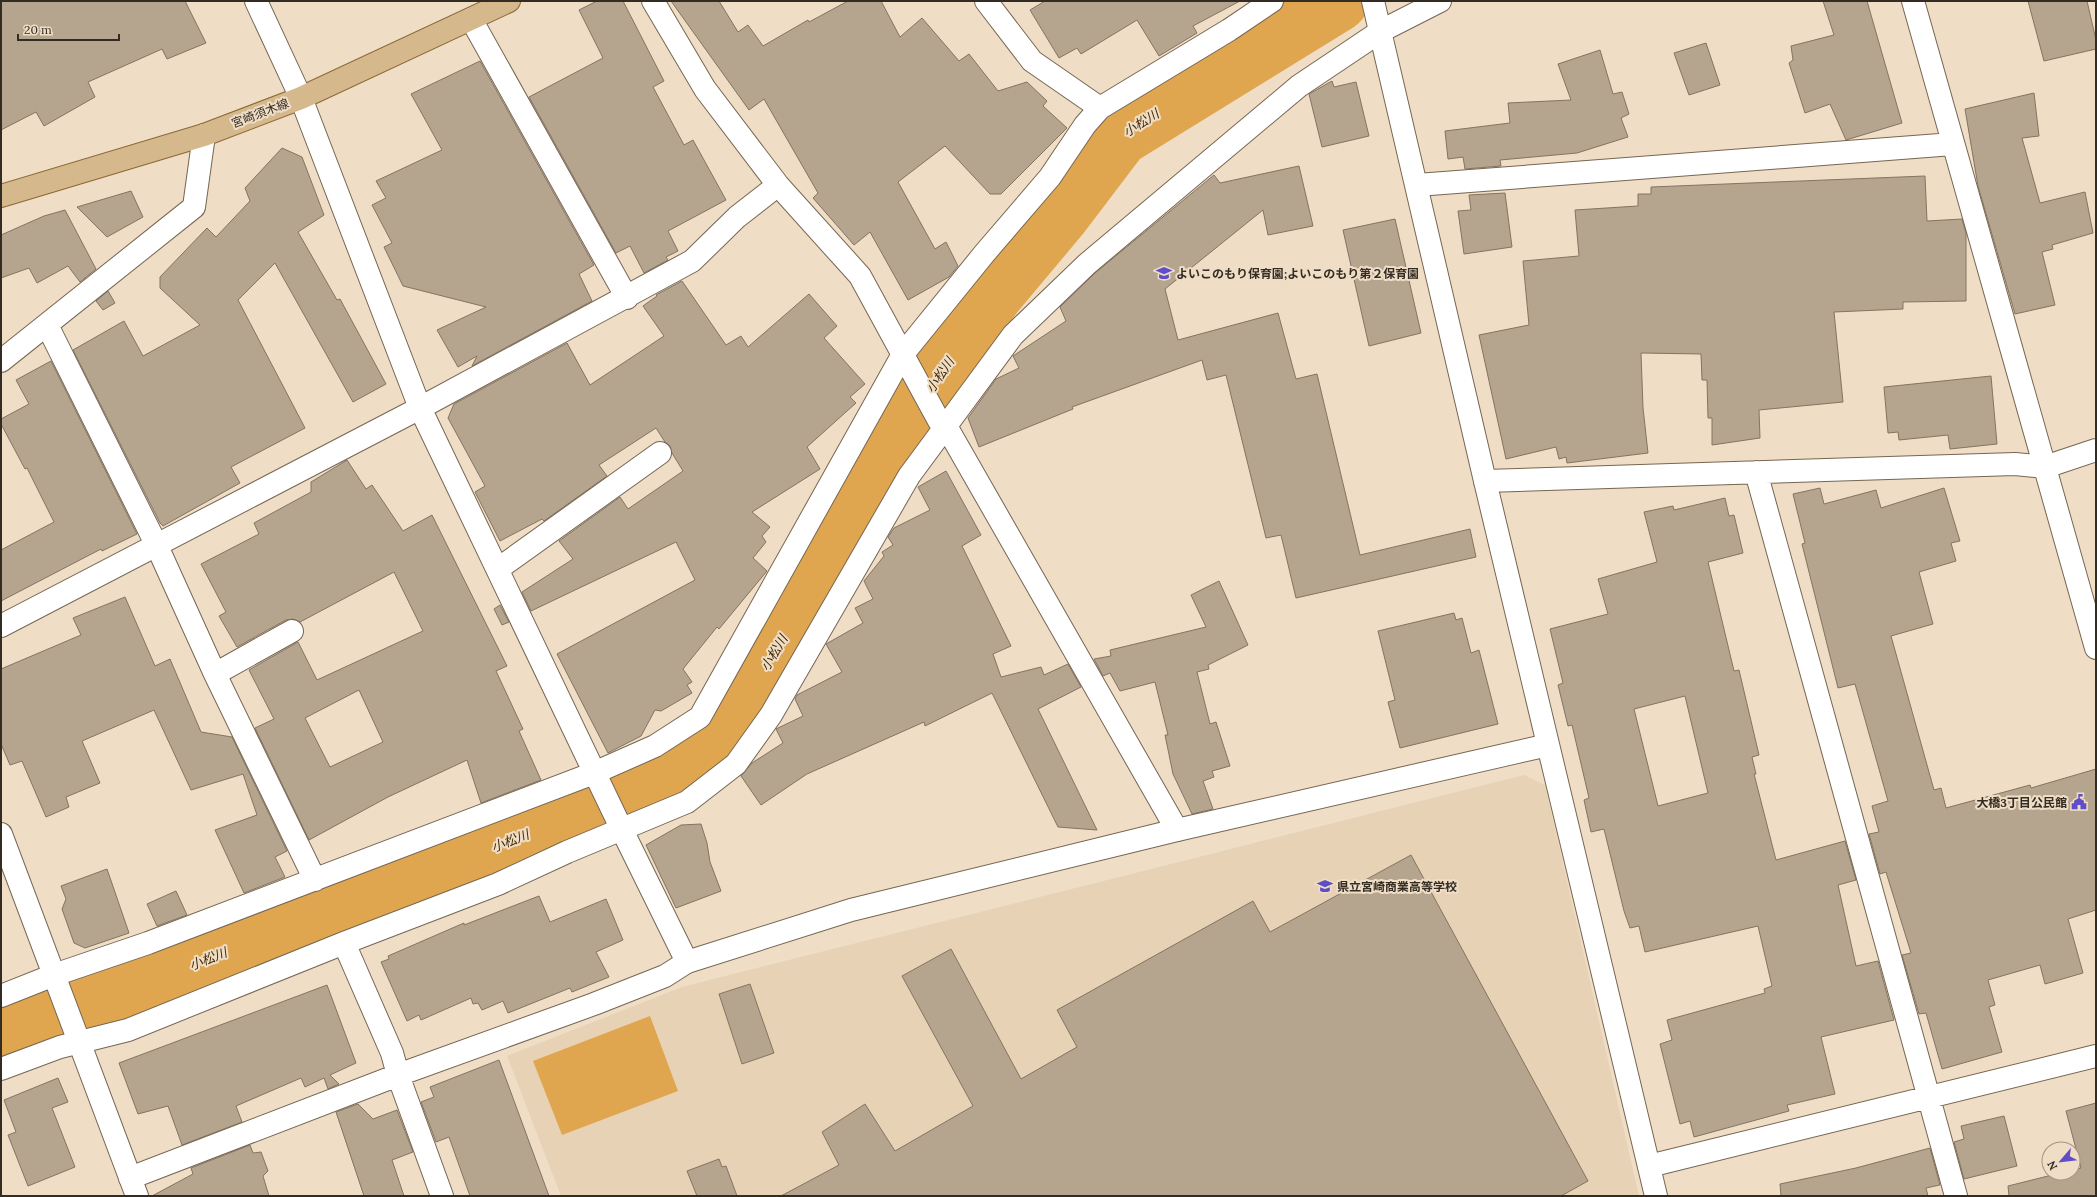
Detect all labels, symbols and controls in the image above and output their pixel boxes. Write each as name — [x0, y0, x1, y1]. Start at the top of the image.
scale bar — [18, 16, 119, 42]
text: 20 m — [24, 22, 52, 37]
street label: 宮崎須木線 — [229, 95, 291, 131]
water label: 小松川 — [1120, 104, 1164, 141]
school or university icon: よいこのもり保育園;よいこのもり第２保育園 — [1155, 264, 1173, 282]
place label: よいこのもり保育園;よいこのもり第２保育園 — [1176, 266, 1419, 281]
water label: 小松川 — [922, 352, 959, 396]
water label: 小松川 — [757, 630, 792, 674]
public building icon: 大橋3丁目公民館 — [2070, 793, 2088, 811]
place label: 大橋3丁目公民館 — [1976, 795, 2067, 810]
water label: 小松川 — [489, 825, 533, 856]
school or university icon: 県立宮崎商業高等学校 — [1316, 877, 1334, 895]
place label: 県立宮崎商業高等学校 — [1337, 879, 1457, 894]
water label: 小松川 — [187, 943, 231, 974]
north arrow — [2041, 1141, 2081, 1181]
text: N — [2044, 1158, 2060, 1173]

